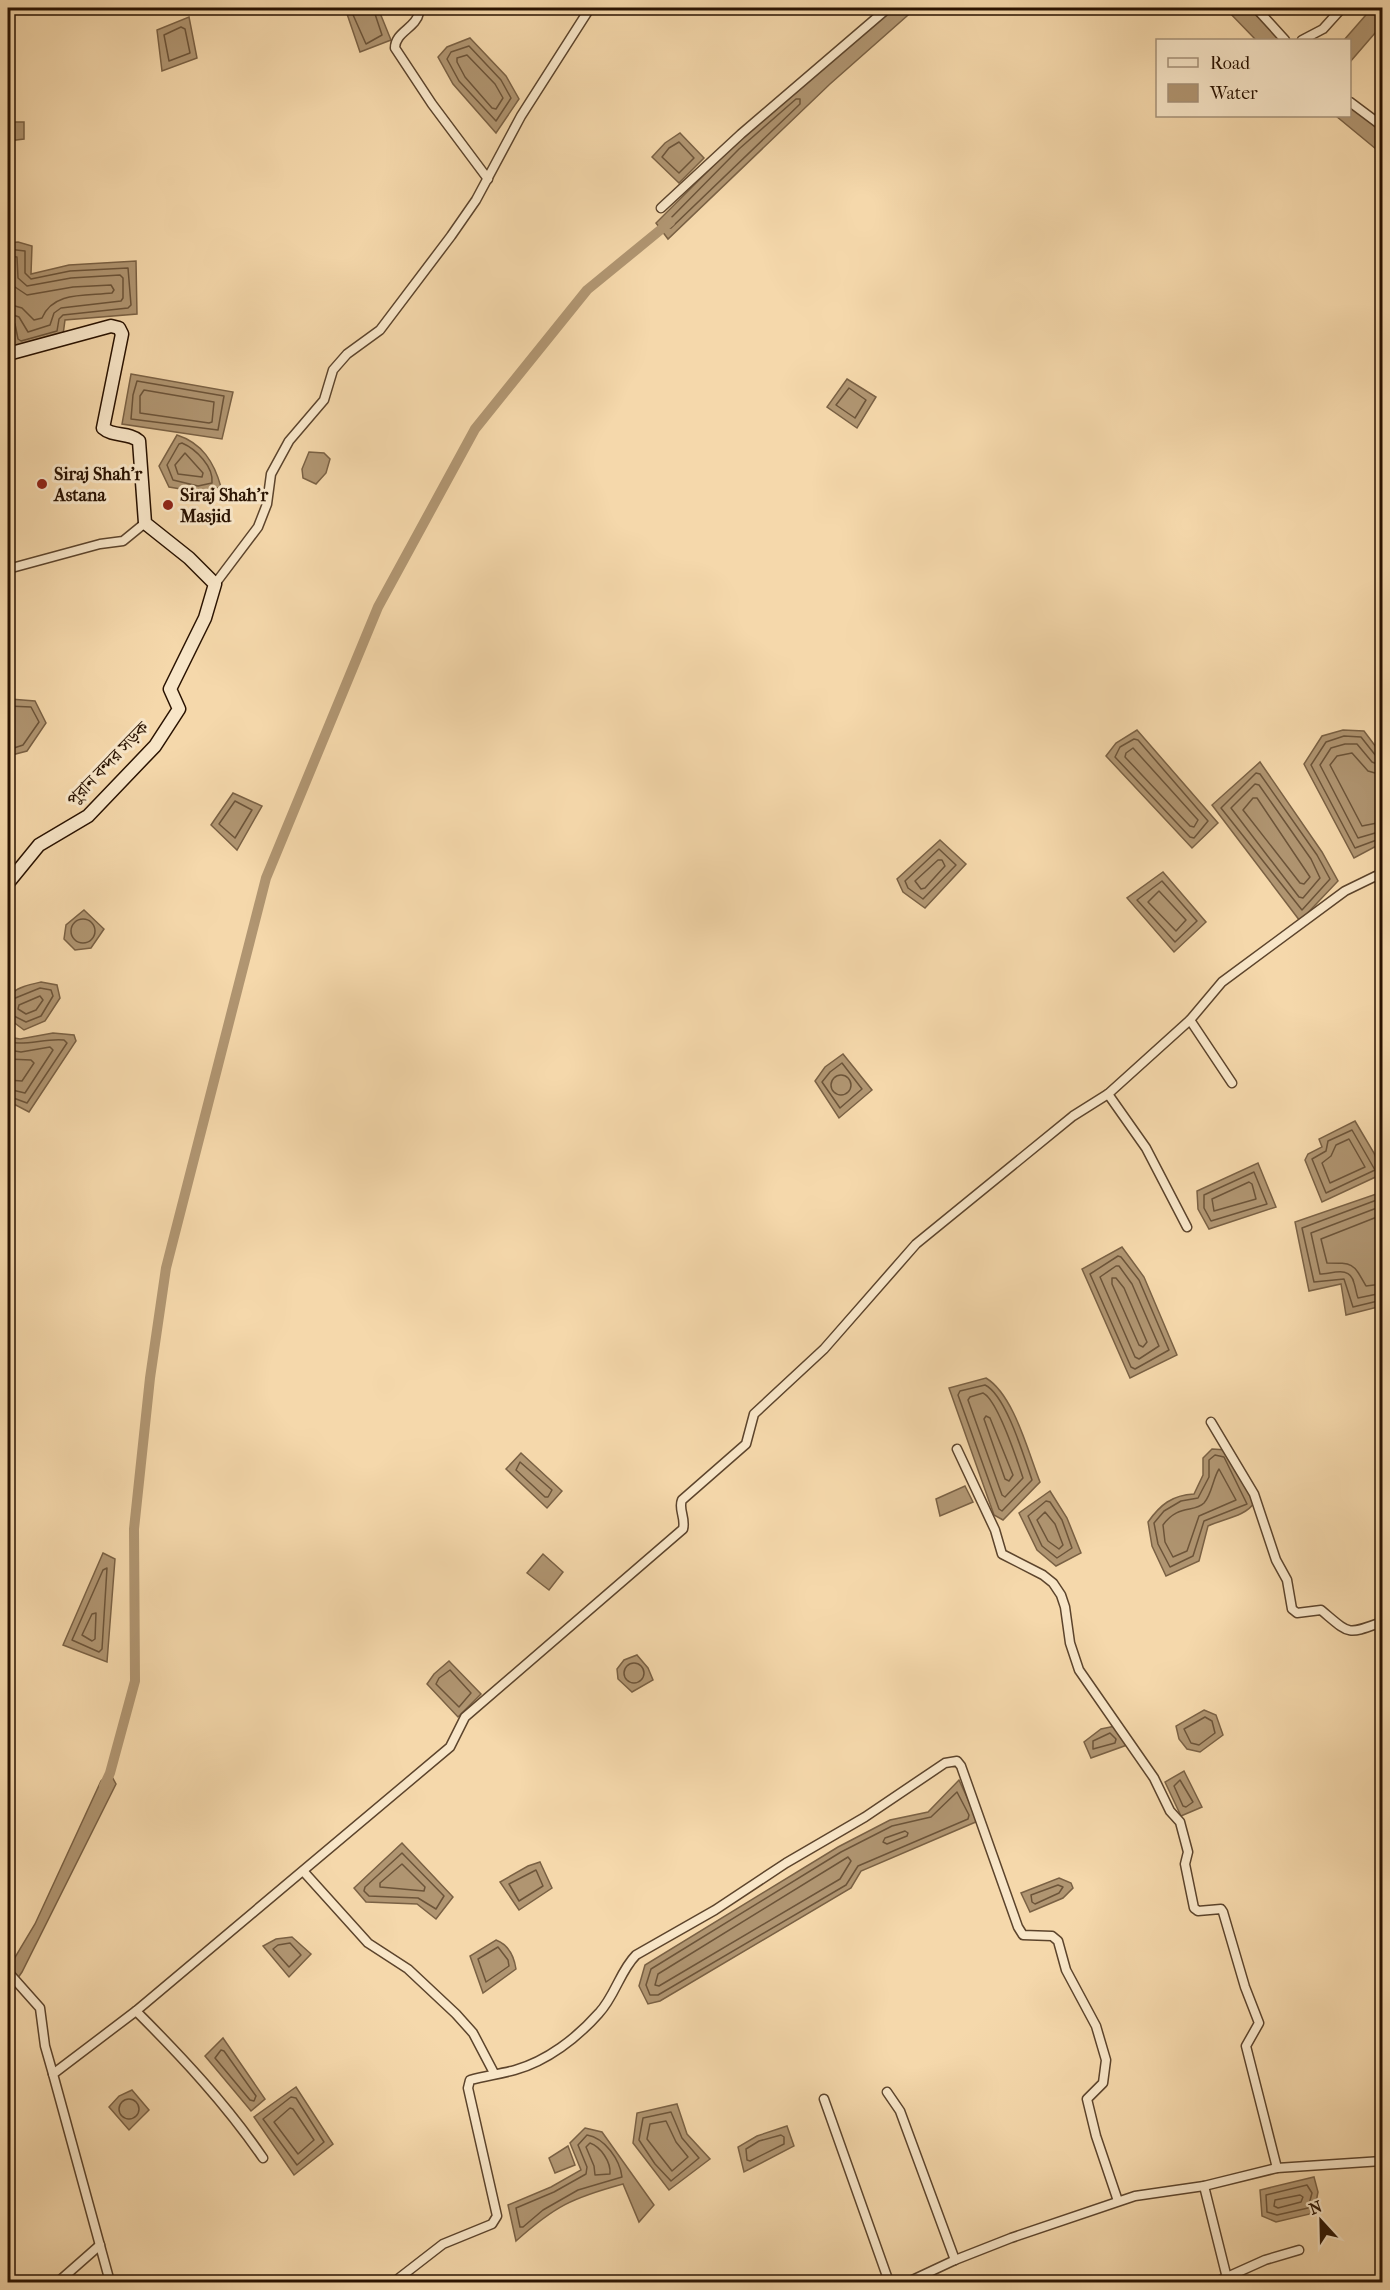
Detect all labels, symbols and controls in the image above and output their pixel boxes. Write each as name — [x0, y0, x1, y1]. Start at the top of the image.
legend — [1156, 39, 1351, 117]
text: Road — [1210, 53, 1250, 74]
text: Water — [1209, 83, 1258, 104]
place label: Siraj Shah'r Astana — [53, 464, 143, 506]
marker: Siraj Shah'r Astana — [35, 477, 49, 491]
place label: Siraj Shah'r Masjid — [179, 485, 269, 527]
marker: Siraj Shah'r Masjid — [161, 498, 175, 512]
street label: পুরান বন্দর সড়ক — [63, 717, 154, 810]
north arrow — [1291, 2191, 1351, 2251]
text: N — [1306, 2196, 1326, 2219]

